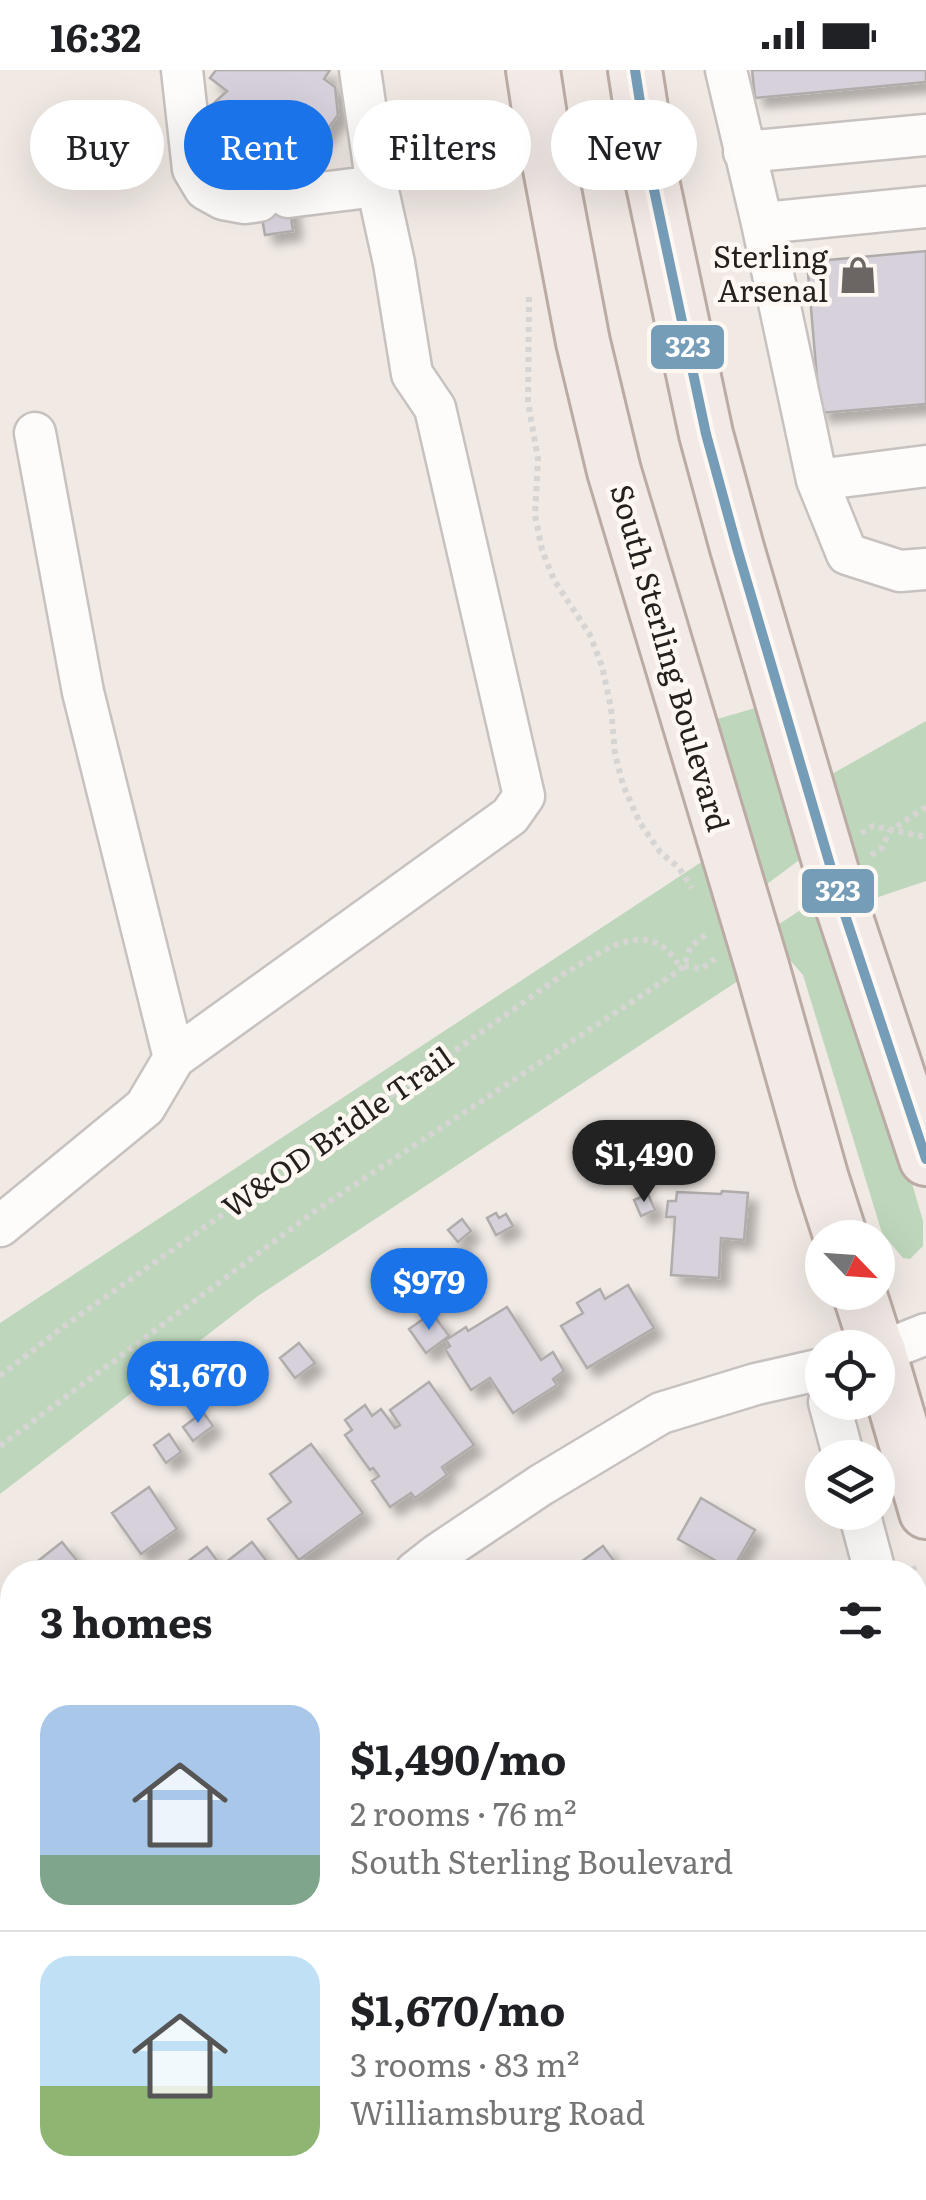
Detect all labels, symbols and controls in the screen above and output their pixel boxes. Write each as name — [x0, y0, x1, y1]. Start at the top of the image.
text: 16:32 — [50, 7, 141, 64]
chip: Buy — [30, 100, 164, 190]
chip: Rent — [184, 100, 333, 190]
chip: Filters — [353, 100, 531, 190]
chip: New — [551, 100, 697, 190]
place label: Sterling Arsenal — [713, 233, 828, 311]
shop icon: Sterling Arsenal — [837, 254, 879, 296]
line badge: 323 — [649, 323, 726, 371]
text: 323 — [665, 324, 711, 366]
street label: South Sterling Boulevard — [601, 478, 743, 836]
line badge: 323 — [800, 867, 876, 915]
text: 323 — [815, 868, 861, 910]
street label: W&OD Bridle Trail — [212, 1034, 461, 1227]
pin: $1,490 — [563, 1120, 725, 1205]
text: $1,490 — [594, 1128, 694, 1176]
north arrow — [805, 1220, 895, 1310]
map controls — [805, 1220, 895, 1530]
pin: $979 — [370, 1248, 488, 1333]
text: $979 — [393, 1256, 465, 1304]
button: locate — [805, 1330, 895, 1420]
pin: $1,670 — [117, 1341, 279, 1426]
text: $1,670 — [149, 1349, 247, 1397]
button: layers — [805, 1440, 895, 1530]
text: 3 homes — [40, 1589, 212, 1651]
icon: filters — [833, 1593, 888, 1648]
text: $1,490/mo — [350, 1726, 567, 1788]
icon: home — [120, 1745, 240, 1865]
text: 2 rooms · 76 m² — [350, 1788, 577, 1836]
text: South Sterling Boulevard — [350, 1836, 733, 1884]
text: $1,670/mo — [350, 1977, 565, 2039]
icon: home — [120, 1996, 240, 2116]
text: 3 rooms · 83 m² — [350, 2039, 580, 2087]
text: Williamsburg Road — [350, 2087, 645, 2135]

